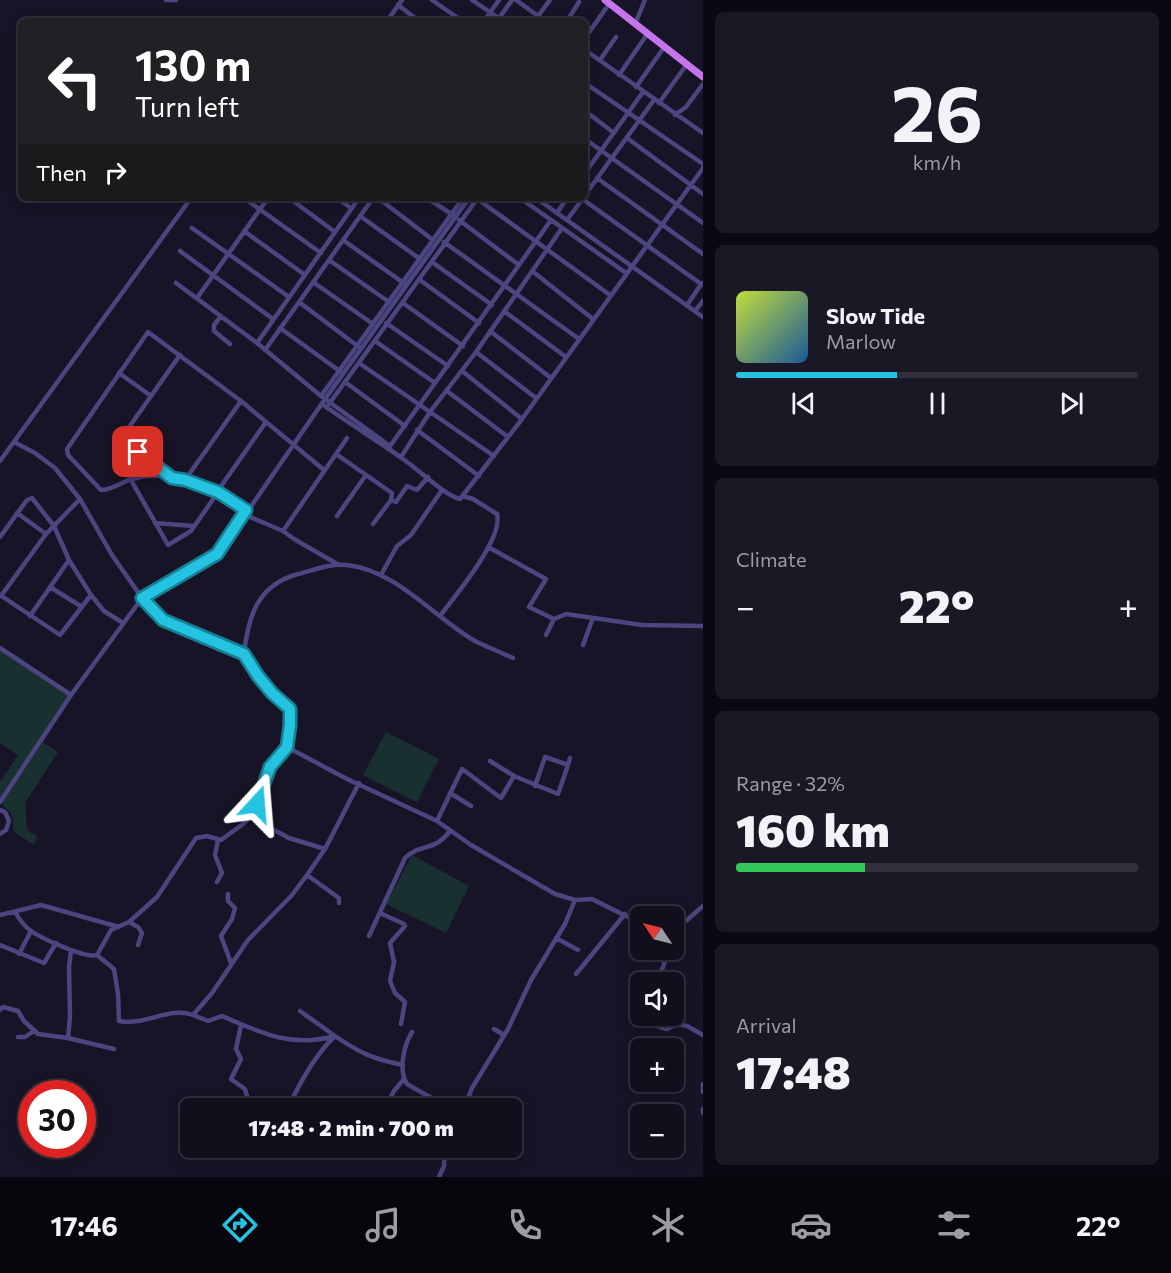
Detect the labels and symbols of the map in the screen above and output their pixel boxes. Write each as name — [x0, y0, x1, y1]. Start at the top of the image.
pin — [112, 426, 163, 477]
position arrow — [225, 772, 289, 836]
north arrow — [630, 906, 684, 960]
speed limit sign: 30 — [18, 1080, 96, 1158]

